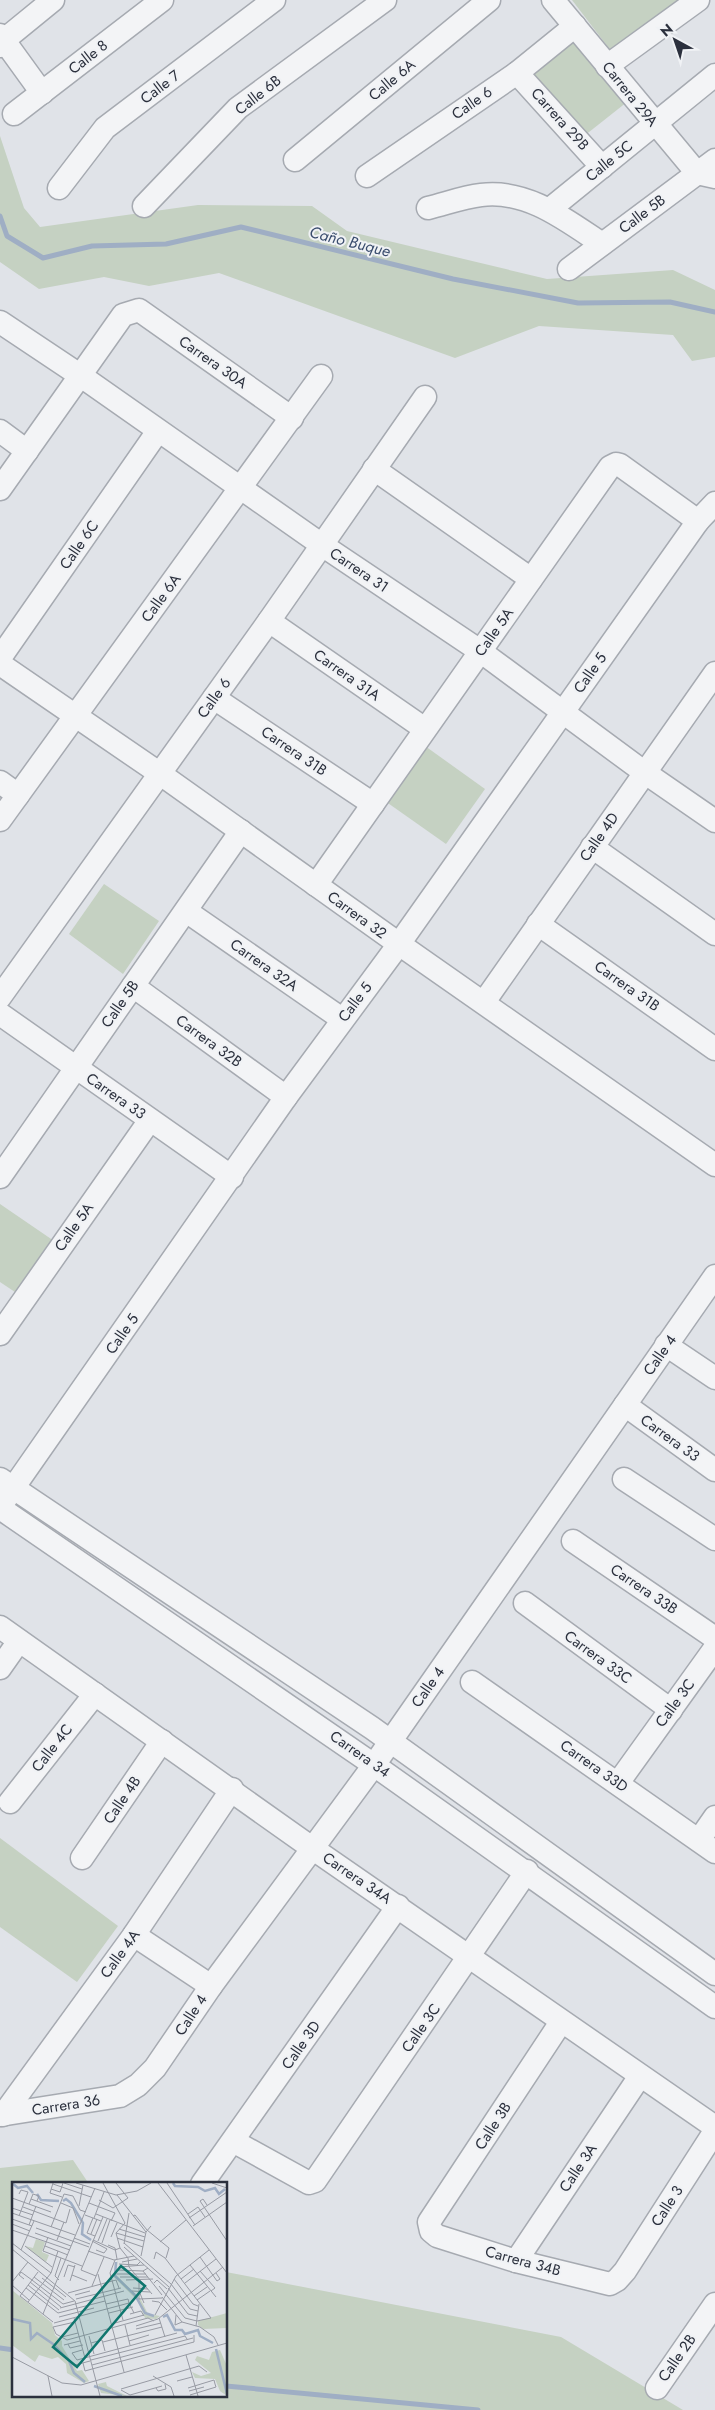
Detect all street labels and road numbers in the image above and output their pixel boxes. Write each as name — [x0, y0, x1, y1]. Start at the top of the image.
street label: Calle 8 — [64, 35, 112, 79]
street label: Calle 6A — [364, 54, 420, 106]
street label: Carrera 29A — [597, 57, 663, 131]
street label: Calle 7 — [136, 65, 184, 109]
street label: Calle 6B — [230, 70, 286, 120]
street label: Calle 6 — [447, 81, 497, 125]
street label: Carrera 29B — [526, 83, 594, 155]
street label: Calle 5C — [581, 135, 637, 187]
street label: Calle 5B — [614, 189, 670, 239]
street label: Carrera 30A — [174, 330, 252, 394]
street label: Calle 6C — [54, 516, 104, 574]
street label: Carrera 31 — [325, 542, 393, 598]
street label: Calle 6A — [136, 569, 186, 627]
street label: Calle 5A — [469, 603, 519, 661]
street label: Carrera 31A — [309, 644, 385, 706]
street label: Calle 5 — [568, 648, 612, 698]
street label: Calle 6 — [192, 673, 236, 723]
street label: Carrera 31B — [257, 721, 331, 781]
street label: Calle 4D — [574, 808, 624, 866]
street label: Carrera 32 — [323, 886, 391, 944]
street label: Carrera 32A — [225, 933, 303, 997]
street label: Carrera 31B — [590, 955, 664, 1017]
street label: Calle 5B — [96, 976, 144, 1032]
street label: Calle 5 — [333, 977, 377, 1027]
street label: Carrera 32B — [171, 1009, 247, 1073]
street label: Carrera 33 — [82, 1067, 150, 1125]
street label: Calle 5A — [49, 1198, 99, 1256]
street label: Calle 5 — [100, 1309, 144, 1359]
street label: Calle 4 — [638, 1330, 682, 1380]
street label: Carrera 33 — [636, 1409, 704, 1467]
street label: Carrera 33B — [606, 1558, 682, 1620]
street label: Carrera 33C — [560, 1625, 636, 1689]
street label: Calle 4 — [406, 1662, 450, 1712]
street label: Calle 3C — [650, 1674, 700, 1732]
street label: Calle 4C — [26, 1719, 78, 1777]
street label: Carrera 34 — [325, 1725, 395, 1783]
street label: Carrera 33D — [555, 1734, 633, 1798]
street label: Calle 4B — [98, 1772, 146, 1828]
street label: Carrera 34A — [318, 1847, 396, 1909]
street label: Calle 4A — [95, 1925, 145, 1983]
street label: Calle 4 — [169, 1990, 213, 2040]
street label: Calle 3C — [396, 1999, 446, 2057]
street label: Calle 3D — [276, 2016, 326, 2074]
street label: Carrera 36 — [30, 2089, 102, 2121]
street label: Calle 3B — [469, 2098, 517, 2154]
street label: Calle 3A — [554, 2139, 602, 2197]
street label: Calle 3 — [646, 2181, 688, 2231]
street label: Carrera 34B — [483, 2240, 563, 2282]
street label: Calle 2B — [653, 2330, 701, 2386]

